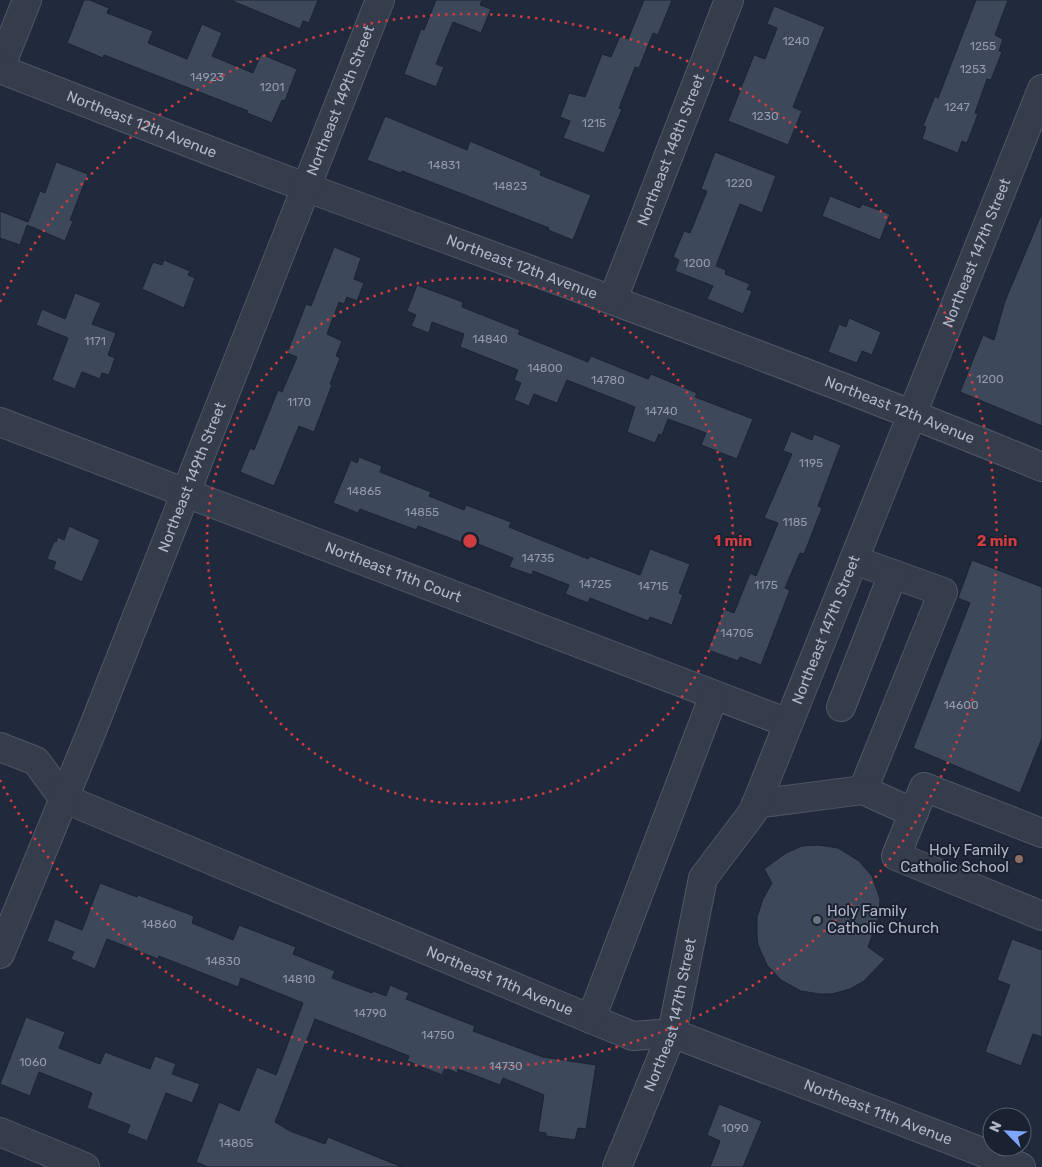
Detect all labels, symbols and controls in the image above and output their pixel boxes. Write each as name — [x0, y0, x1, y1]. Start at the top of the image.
street label: Northeast 149th Street — [303, 22, 378, 178]
house number: 1240 — [782, 34, 810, 48]
house number: 1255 — [970, 39, 996, 53]
house number: 1253 — [960, 62, 986, 76]
house number: 14923 — [190, 70, 224, 84]
street label: Northeast 148th Street — [633, 71, 708, 228]
house number: 1201 — [260, 80, 284, 94]
street label: Northeast 12th Avenue — [64, 87, 219, 162]
house number: 1247 — [944, 100, 970, 114]
house number: 1230 — [751, 109, 779, 123]
house number: 1215 — [582, 116, 606, 130]
house number: 14831 — [428, 158, 460, 172]
street label: Northeast 147th Street — [939, 175, 1014, 330]
house number: 1220 — [726, 176, 752, 190]
house number: 14823 — [493, 179, 527, 193]
street label: Northeast 12th Avenue — [444, 231, 600, 303]
house number: 1200 — [683, 256, 711, 270]
house number: 14840 — [472, 332, 508, 346]
house number: 1171 — [84, 334, 106, 348]
house number: 14800 — [527, 361, 563, 375]
street label: Northeast 12th Avenue — [822, 372, 977, 448]
house number: 1200 — [976, 372, 1004, 386]
house number: 14780 — [591, 373, 625, 387]
house number: 1170 — [287, 395, 311, 409]
street label: Northeast 149th Street — [154, 399, 230, 555]
house number: 14740 — [644, 404, 678, 418]
house number: 1195 — [799, 456, 823, 470]
house number: 14865 — [347, 484, 381, 498]
house number: 14855 — [405, 505, 439, 519]
house number: 1185 — [782, 515, 808, 529]
centre of rings — [461, 532, 479, 550]
text: 1 min — [714, 532, 752, 550]
text: 2 min — [977, 532, 1017, 550]
street label: Northeast 11th Court — [323, 538, 464, 606]
house number: 14735 — [522, 551, 554, 565]
street label: Northeast 147th Street — [788, 552, 864, 707]
house number: 14725 — [579, 577, 611, 591]
house number: 1175 — [754, 578, 778, 592]
house number: 14715 — [638, 579, 668, 593]
house number: 14705 — [720, 626, 754, 640]
house number: 14600 — [943, 698, 979, 712]
place label: Holy Family Catholic School — [900, 841, 1009, 876]
marker: Holy Family Catholic School — [1013, 853, 1025, 865]
place label: Holy Family Catholic Church — [827, 902, 939, 937]
marker: Holy Family Catholic Church — [811, 914, 823, 926]
house number: 14860 — [141, 917, 177, 931]
street label: Northeast 147th Street — [640, 936, 700, 1094]
street label: Northeast 11th Avenue — [424, 942, 576, 1020]
house number: 14830 — [205, 954, 241, 968]
house number: 14810 — [283, 972, 315, 986]
house number: 14790 — [353, 1006, 387, 1020]
house number: 14750 — [421, 1028, 455, 1042]
house number: 1060 — [19, 1055, 47, 1069]
house number: 14730 — [489, 1059, 523, 1073]
street label: Northeast 11th Avenue — [801, 1076, 955, 1149]
north arrow — [982, 1107, 1032, 1157]
text: N — [986, 1119, 1005, 1135]
house number: 1090 — [721, 1121, 749, 1135]
house number: 14805 — [219, 1136, 253, 1150]

